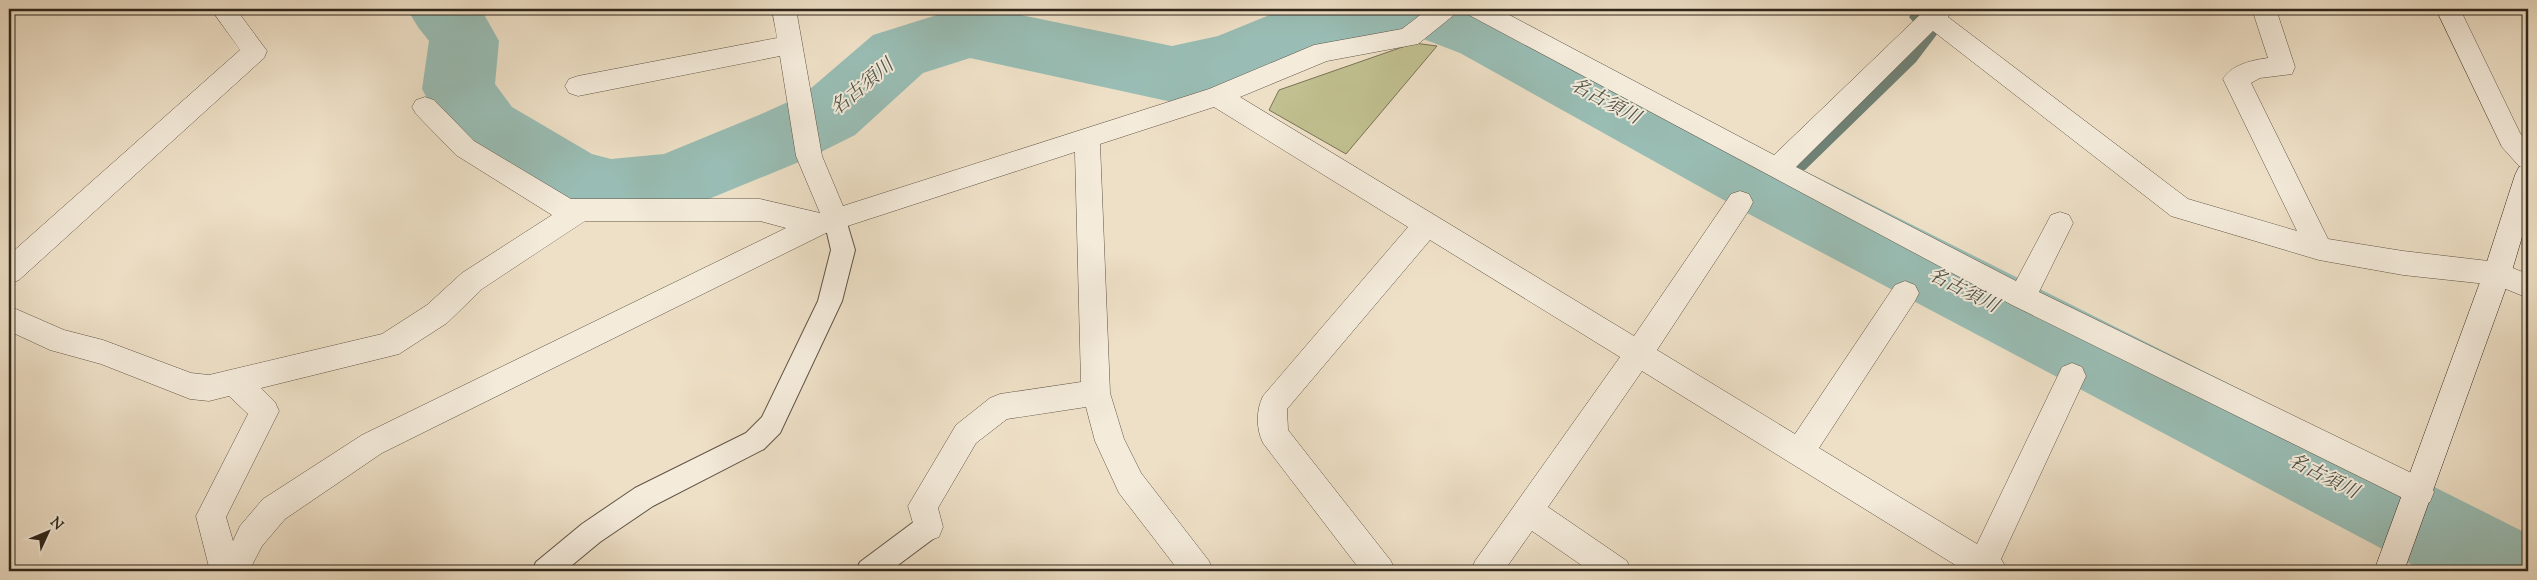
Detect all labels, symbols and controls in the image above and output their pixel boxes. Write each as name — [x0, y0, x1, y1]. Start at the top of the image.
water label: 名古須川 — [825, 52, 902, 123]
water label: 名古須川 — [1565, 72, 1646, 133]
water label: 名古須川 — [1923, 262, 2005, 321]
water label: 名古須川 — [2283, 448, 2365, 507]
north arrow — [22, 508, 72, 558]
text: N — [45, 513, 67, 535]

